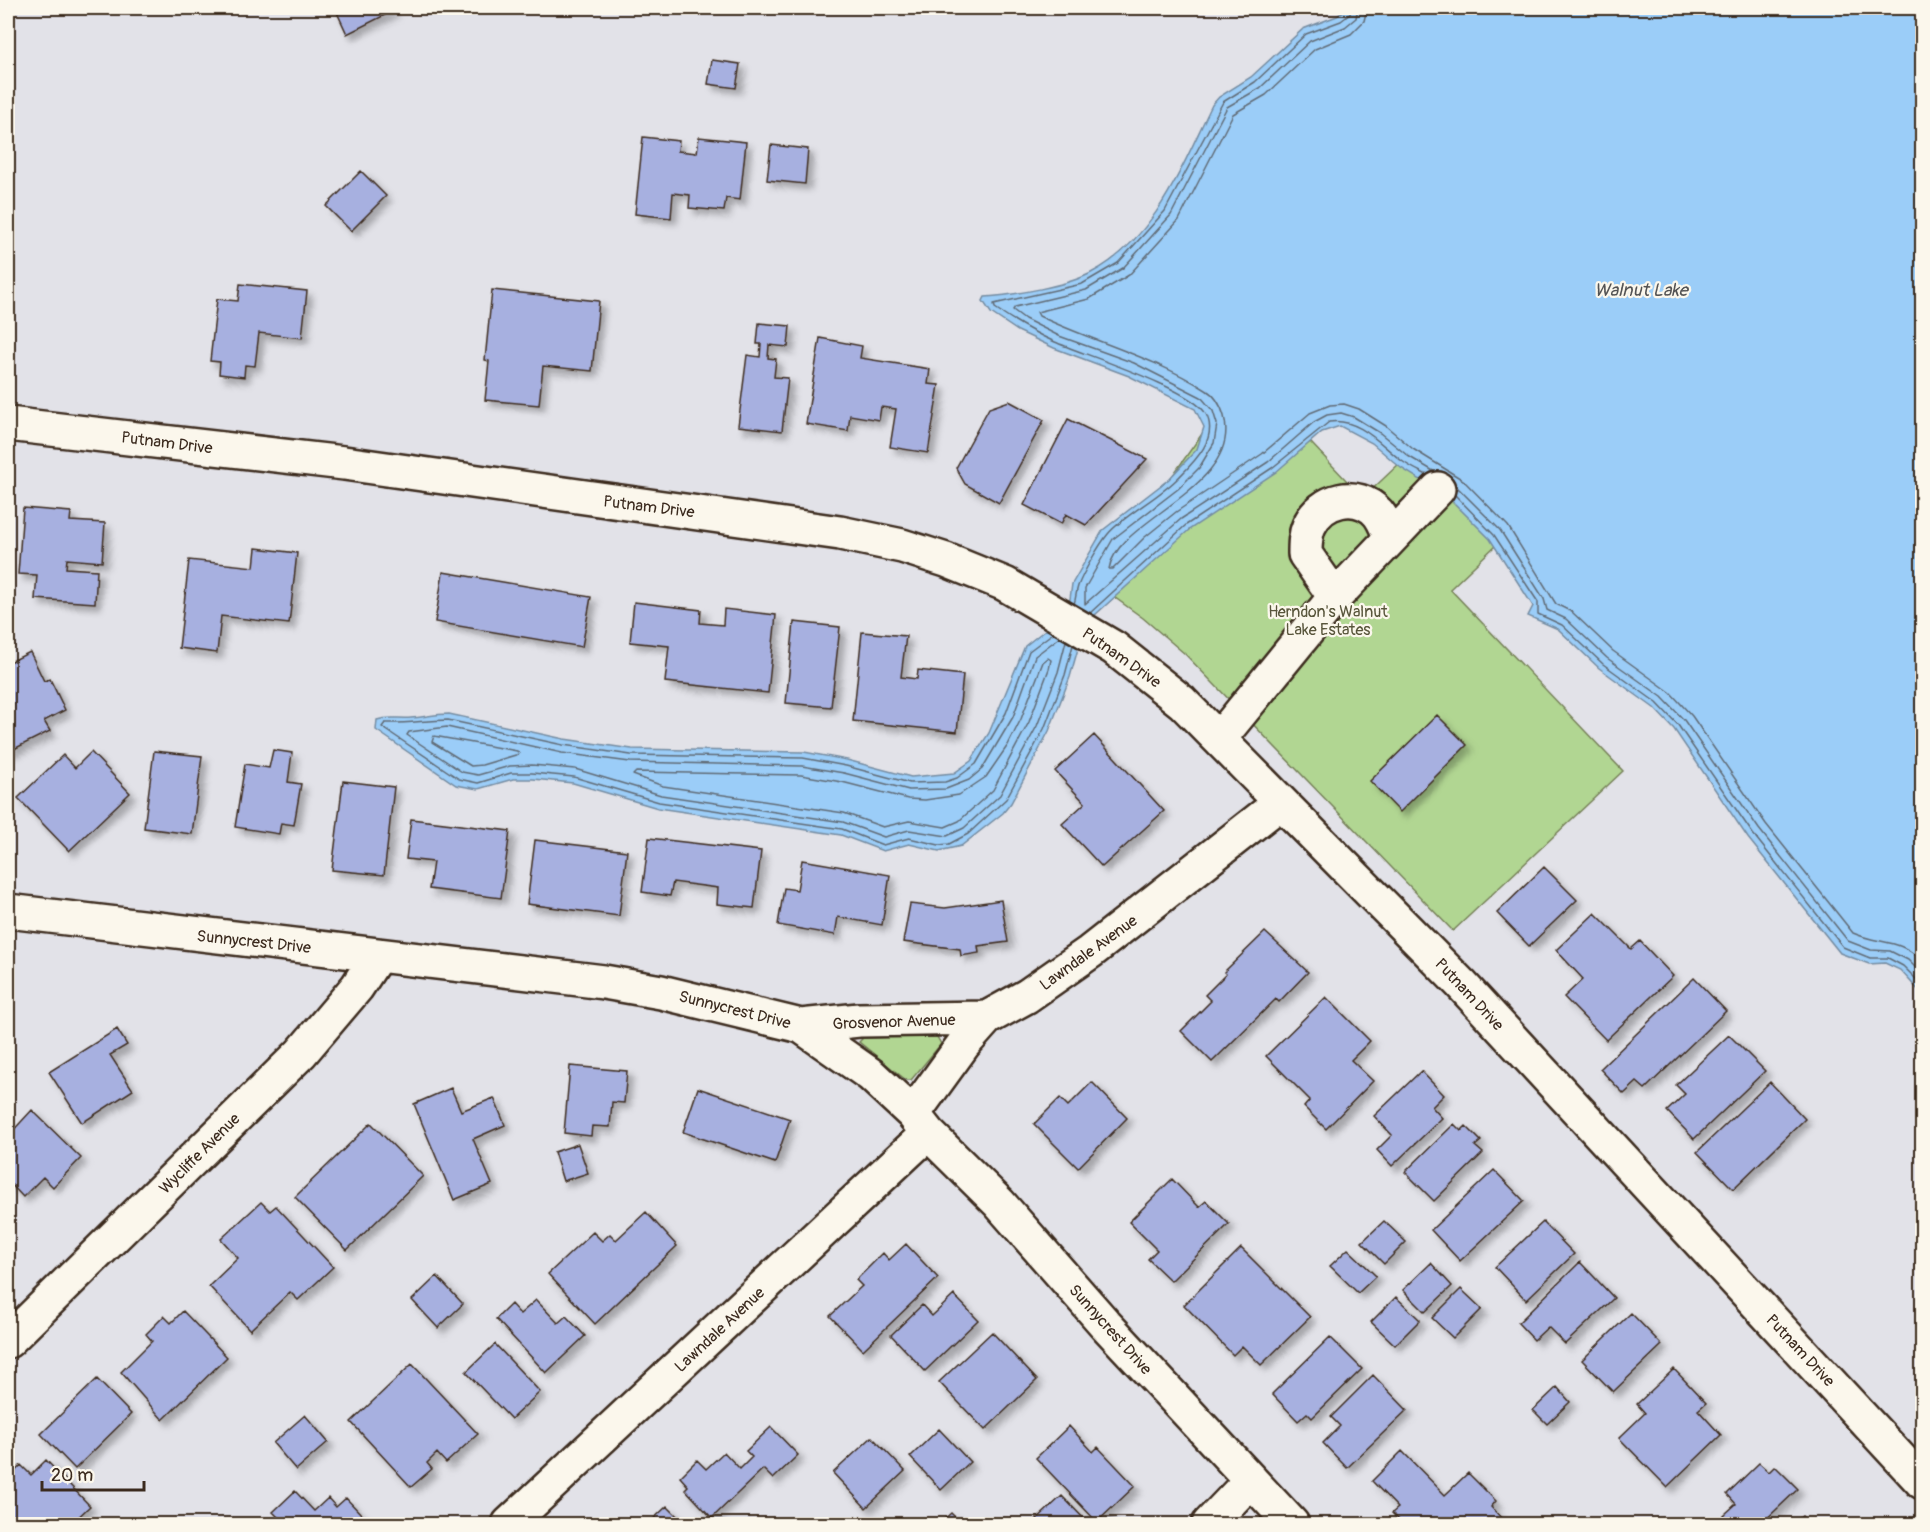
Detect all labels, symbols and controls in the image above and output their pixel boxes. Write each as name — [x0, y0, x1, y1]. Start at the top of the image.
water label: Walnut Lake — [1594, 279, 1690, 302]
street label: Putnam Drive — [120, 427, 214, 459]
street label: Putnam Drive — [602, 491, 696, 523]
park label: Herndon's Walnut Lake Estates — [1268, 602, 1388, 640]
street label: Putnam Drive — [1078, 623, 1165, 692]
street label: Lawndale Avenue — [1036, 911, 1141, 995]
street label: Sunnycrest Drive — [196, 926, 312, 958]
street label: Putnam Drive — [1431, 954, 1508, 1035]
street label: Sunnycrest Drive — [677, 986, 793, 1034]
street label: Grosvenor Avenue — [832, 1010, 956, 1034]
street label: Wycliffe Avenue — [155, 1109, 244, 1198]
street label: Sunnycrest Drive — [1064, 1280, 1156, 1379]
street label: Lawndale Avenue — [670, 1283, 769, 1377]
street label: Putnam Drive — [1762, 1310, 1839, 1391]
scale bar — [42, 1454, 144, 1492]
text: 20 m — [51, 1464, 93, 1487]

